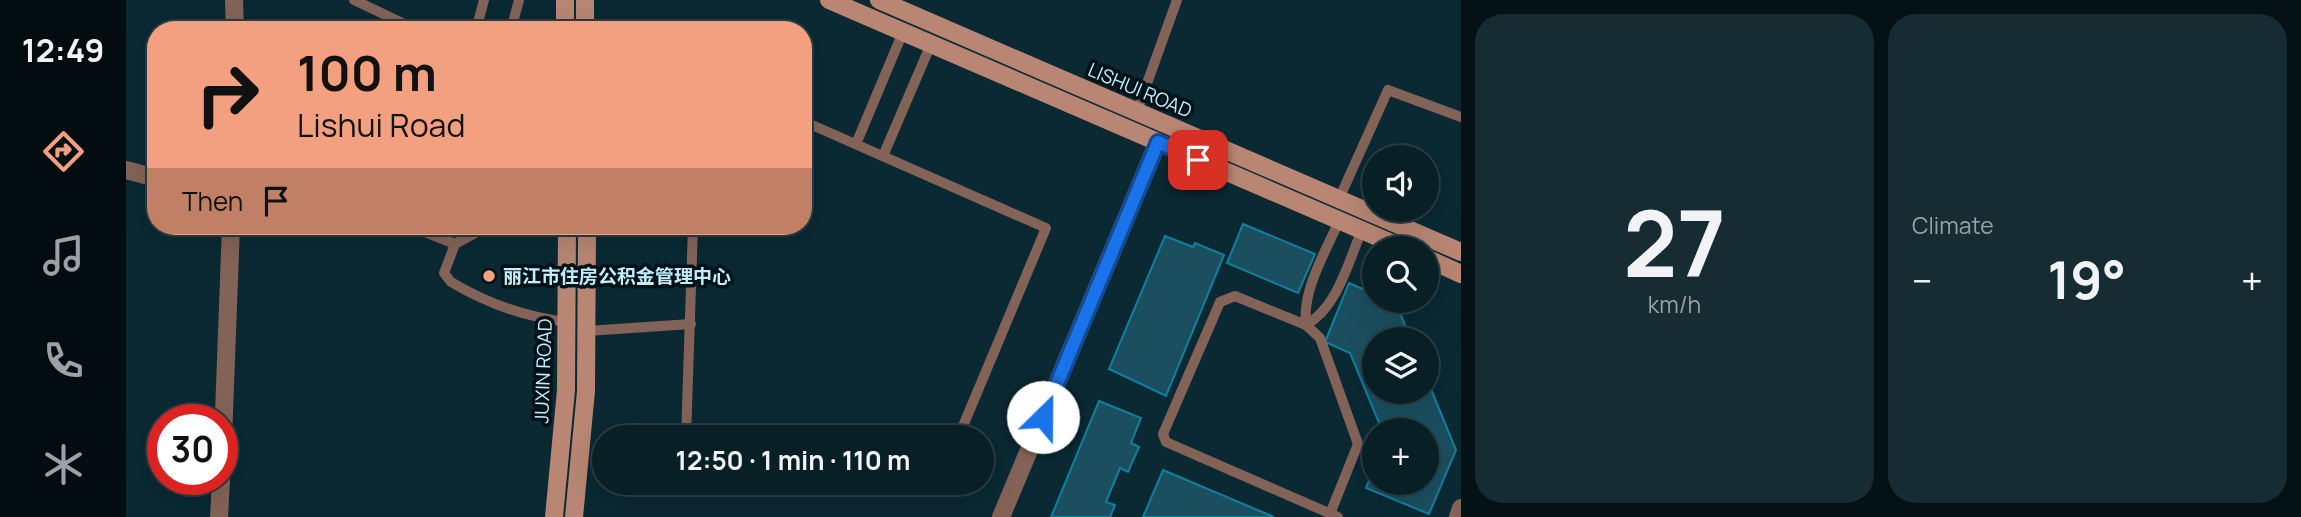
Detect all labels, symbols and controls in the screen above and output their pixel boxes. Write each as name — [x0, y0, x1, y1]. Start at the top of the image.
text: 12:49 — [22, 28, 104, 72]
text: 100 m — [297, 39, 437, 106]
icon: right — [182, 49, 273, 140]
street label: LISHUI ROAD — [1084, 56, 1196, 124]
text: Lishui Road — [297, 103, 465, 147]
icon: directions — [39, 127, 88, 176]
pin — [1168, 130, 1228, 190]
icon: arrive — [1179, 141, 1217, 179]
map controls — [1362, 145, 1439, 495]
button: sound — [1362, 145, 1439, 222]
text: 27 — [1623, 180, 1726, 304]
icon: arrive — [257, 182, 295, 220]
text: Then — [182, 183, 243, 219]
text: Climate — [1912, 209, 1994, 241]
icon: music — [39, 231, 88, 280]
button: search — [1362, 236, 1439, 313]
text: 19° — [2048, 244, 2126, 315]
text: − — [1912, 254, 1933, 306]
text: + — [2241, 254, 2263, 306]
place label: 丽江市住房公积金管理中心 — [503, 263, 731, 289]
marker: 丽江市住房公积金管理中心 — [481, 268, 497, 284]
text: km/h — [1648, 288, 1701, 320]
street label: JUXIN ROAD — [528, 318, 558, 424]
button: layers — [1362, 327, 1439, 404]
icon: phone — [39, 336, 88, 385]
position arrow — [1006, 380, 1080, 454]
speed limit sign: 30 — [147, 404, 238, 495]
button: + — [1362, 418, 1439, 495]
icon: climate — [39, 440, 88, 489]
text: 12:50 · 1 min · 110 m — [676, 442, 910, 478]

